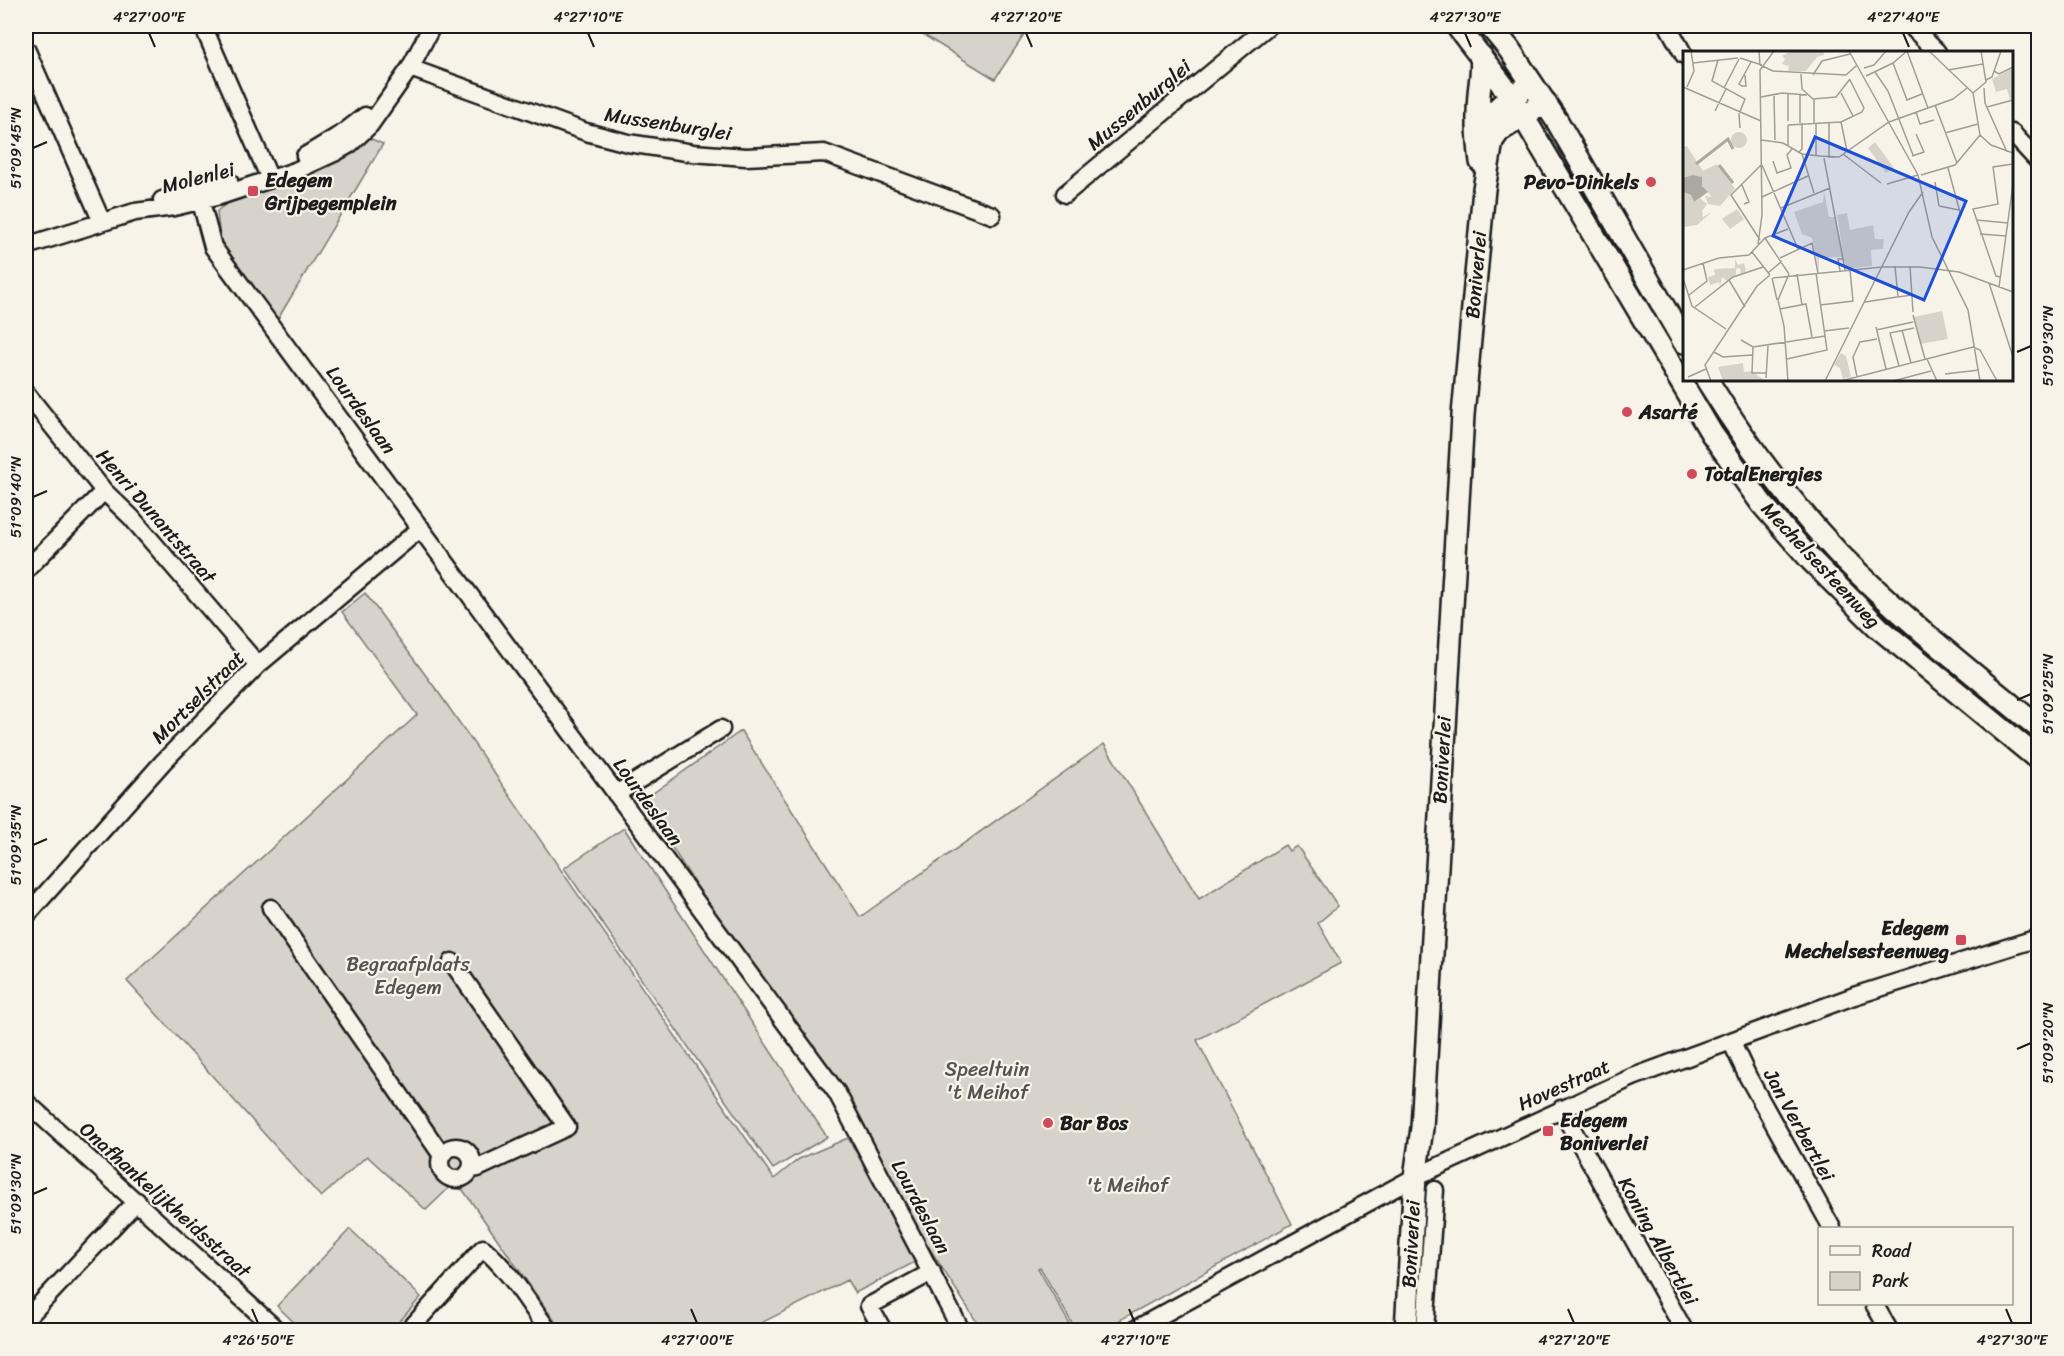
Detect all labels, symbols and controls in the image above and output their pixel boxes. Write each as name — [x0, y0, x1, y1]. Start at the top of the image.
text: 4°27'00"E — [113, 4, 187, 30]
text: 4°27'10"E — [553, 4, 624, 30]
text: 4°27'20"E — [990, 4, 1063, 30]
text: 4°27'30"E — [1430, 4, 1502, 30]
text: 4°27'40"E — [1867, 4, 1941, 30]
street label: Mussenburglei — [1079, 49, 1200, 160]
inset map — [1683, 51, 2013, 381]
street label: Mussenburglei — [602, 97, 735, 152]
text: 51°09'45"N — [3, 107, 29, 189]
street label: Molenlei — [158, 152, 240, 204]
place label: Edegem Grijpegemplein — [264, 163, 397, 221]
place label: Pevo-Dinkels — [1524, 165, 1640, 200]
marker: Pevo-Dinkels — [1644, 175, 1658, 189]
marker: Edegem Grijpegemplein — [246, 184, 260, 198]
street label: Boniverlei — [1455, 228, 1497, 320]
text: 51°09'30"N — [2035, 305, 2061, 386]
street label: Lourdeslaan — [316, 358, 406, 462]
place label: Asarté — [1638, 395, 1699, 430]
marker: Asarté — [1620, 405, 1634, 419]
street label: Henri Dunantstraat — [87, 440, 226, 593]
text: 51°09'40"N — [3, 456, 29, 538]
place label: TotalEnergies — [1704, 457, 1823, 492]
marker: TotalEnergies — [1685, 467, 1699, 481]
street label: Mechelsesteenweg — [1752, 493, 1890, 637]
street label: Mortselstraat — [143, 641, 254, 752]
text: 51°09'25"N — [2035, 653, 2061, 734]
street label: Boniverlei — [1422, 714, 1462, 805]
street label: Lourdeslaan — [603, 750, 693, 854]
text: 51°09'35"N — [3, 804, 29, 885]
place label: Edegem Mechelsesteenweg — [1784, 911, 1949, 969]
marker: Edegem Mechelsesteenweg — [1954, 933, 1968, 947]
park label: Begraafplaats Edegem — [346, 947, 471, 1005]
text: 51°09'20"N — [2035, 1002, 2061, 1084]
street label: Hovestraat — [1512, 1049, 1616, 1121]
park label: Speeltuin 't Meihof — [945, 1052, 1031, 1110]
street label: Jan Verbertlei — [1753, 1061, 1845, 1189]
place label: Edegem Boniverlei — [1560, 1103, 1649, 1161]
place label: Bar Bos — [1060, 1106, 1129, 1141]
street label: Onafhankelijkheidsstraat — [71, 1113, 260, 1288]
marker: Bar Bos — [1041, 1116, 1055, 1130]
marker: Edegem Boniverlei — [1541, 1124, 1555, 1138]
text: 51°09'30"N — [3, 1153, 29, 1234]
street label: Lourdeslaan — [881, 1153, 961, 1261]
park label: 't Meihof — [1086, 1168, 1171, 1203]
street label: Koning Albertlei — [1608, 1170, 1708, 1312]
street label: Boniverlei — [1391, 1198, 1431, 1289]
legend — [1818, 1227, 2013, 1305]
text: Road — [1872, 1235, 1912, 1267]
text: Park — [1872, 1265, 1909, 1297]
text: 4°26'50"E — [222, 1327, 296, 1353]
text: 4°27'00"E — [661, 1327, 735, 1353]
text: 4°27'10"E — [1100, 1327, 1171, 1353]
text: 4°27'20"E — [1538, 1327, 1611, 1353]
text: 4°27'30"E — [1977, 1327, 2049, 1353]

